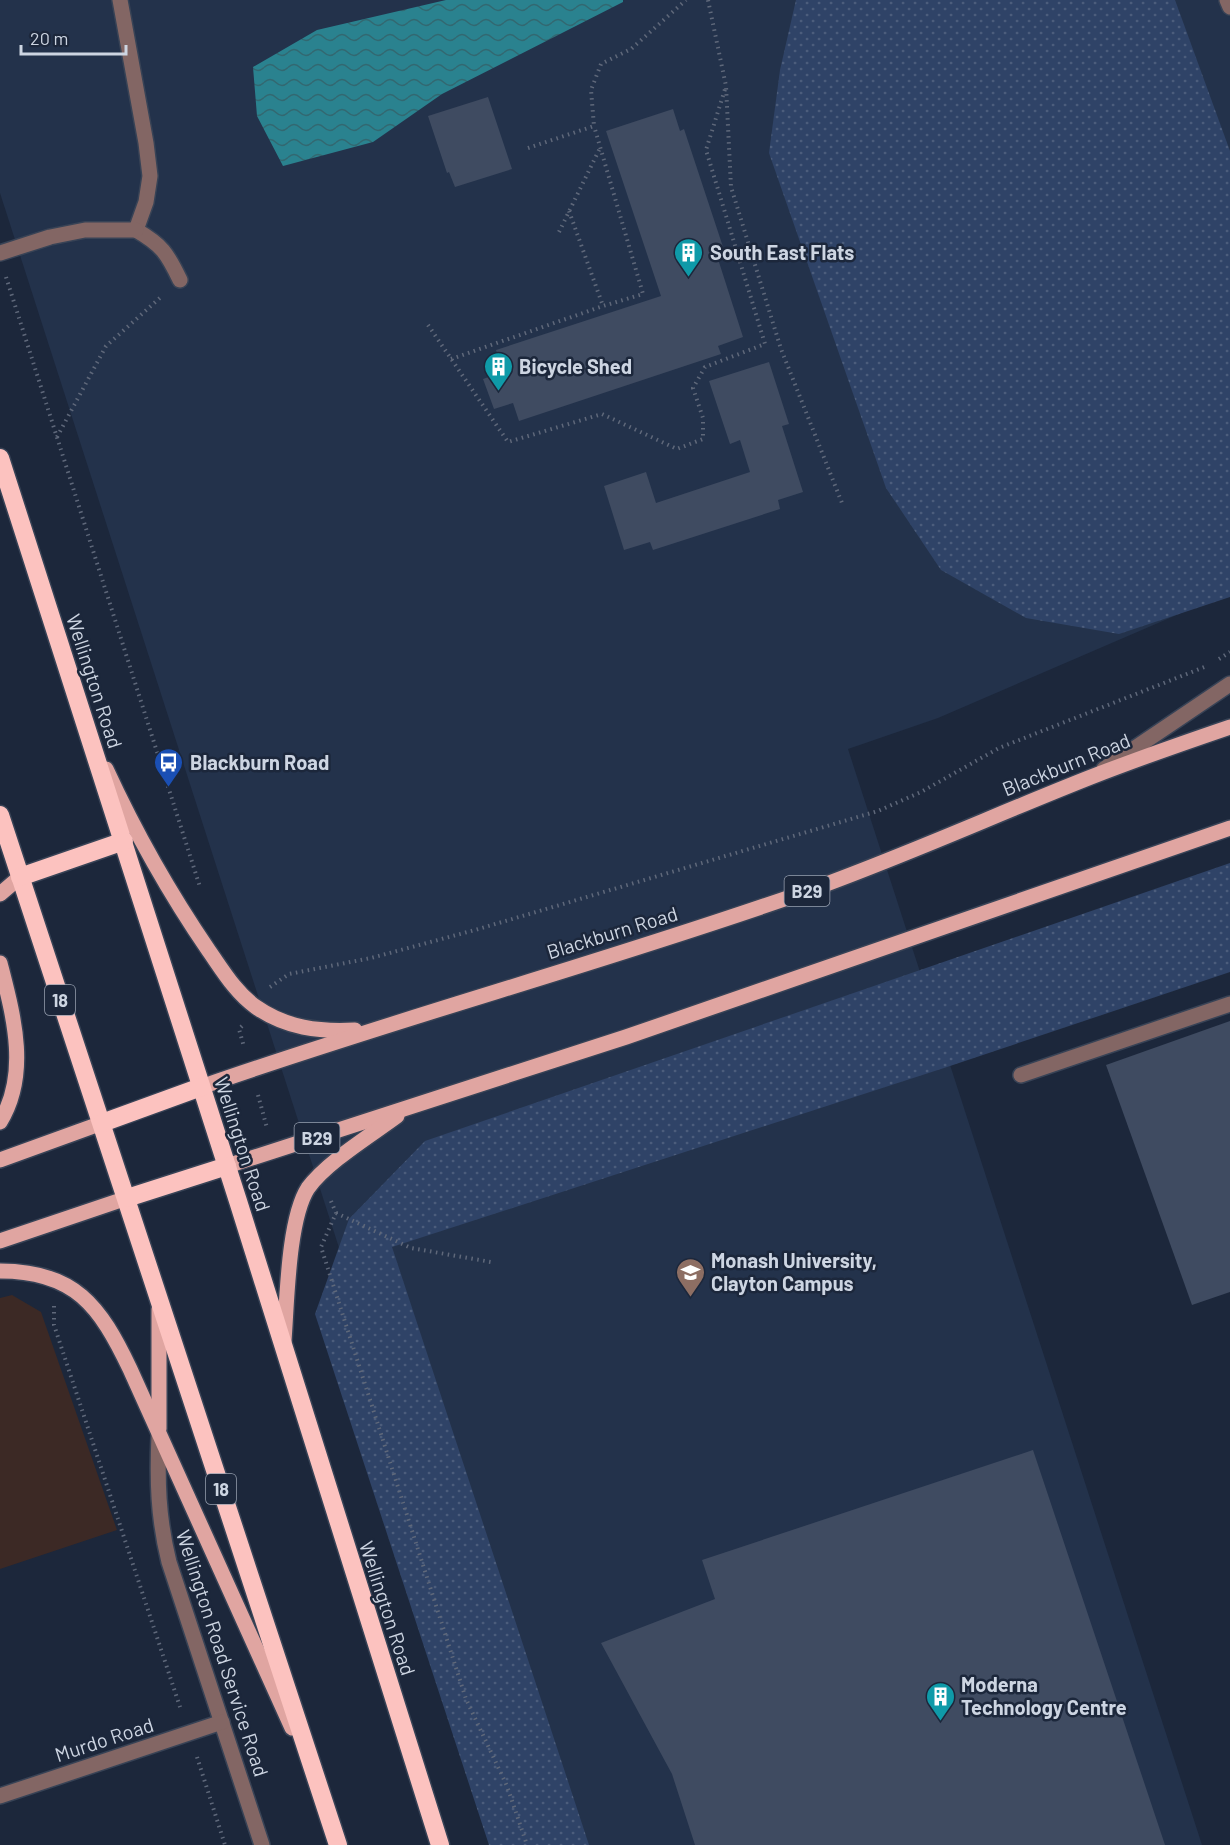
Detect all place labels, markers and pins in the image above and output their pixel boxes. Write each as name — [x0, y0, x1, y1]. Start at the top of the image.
building icon: South East Flats — [673, 236, 705, 278]
place label: South East Flats — [710, 240, 854, 264]
building icon: Bicycle Shed — [482, 350, 514, 392]
place label: Bicycle Shed — [519, 354, 632, 378]
bus stop icon: Blackburn Road — [153, 746, 185, 788]
place label: Blackburn Road — [190, 750, 329, 774]
place label: Monash University, Clayton Campus — [711, 1248, 877, 1295]
school or university icon: Monash University, Clayton Campus — [674, 1256, 706, 1298]
place label: Moderna Technology Centre — [961, 1672, 1127, 1719]
building icon: Moderna Technology Centre — [924, 1680, 956, 1722]

